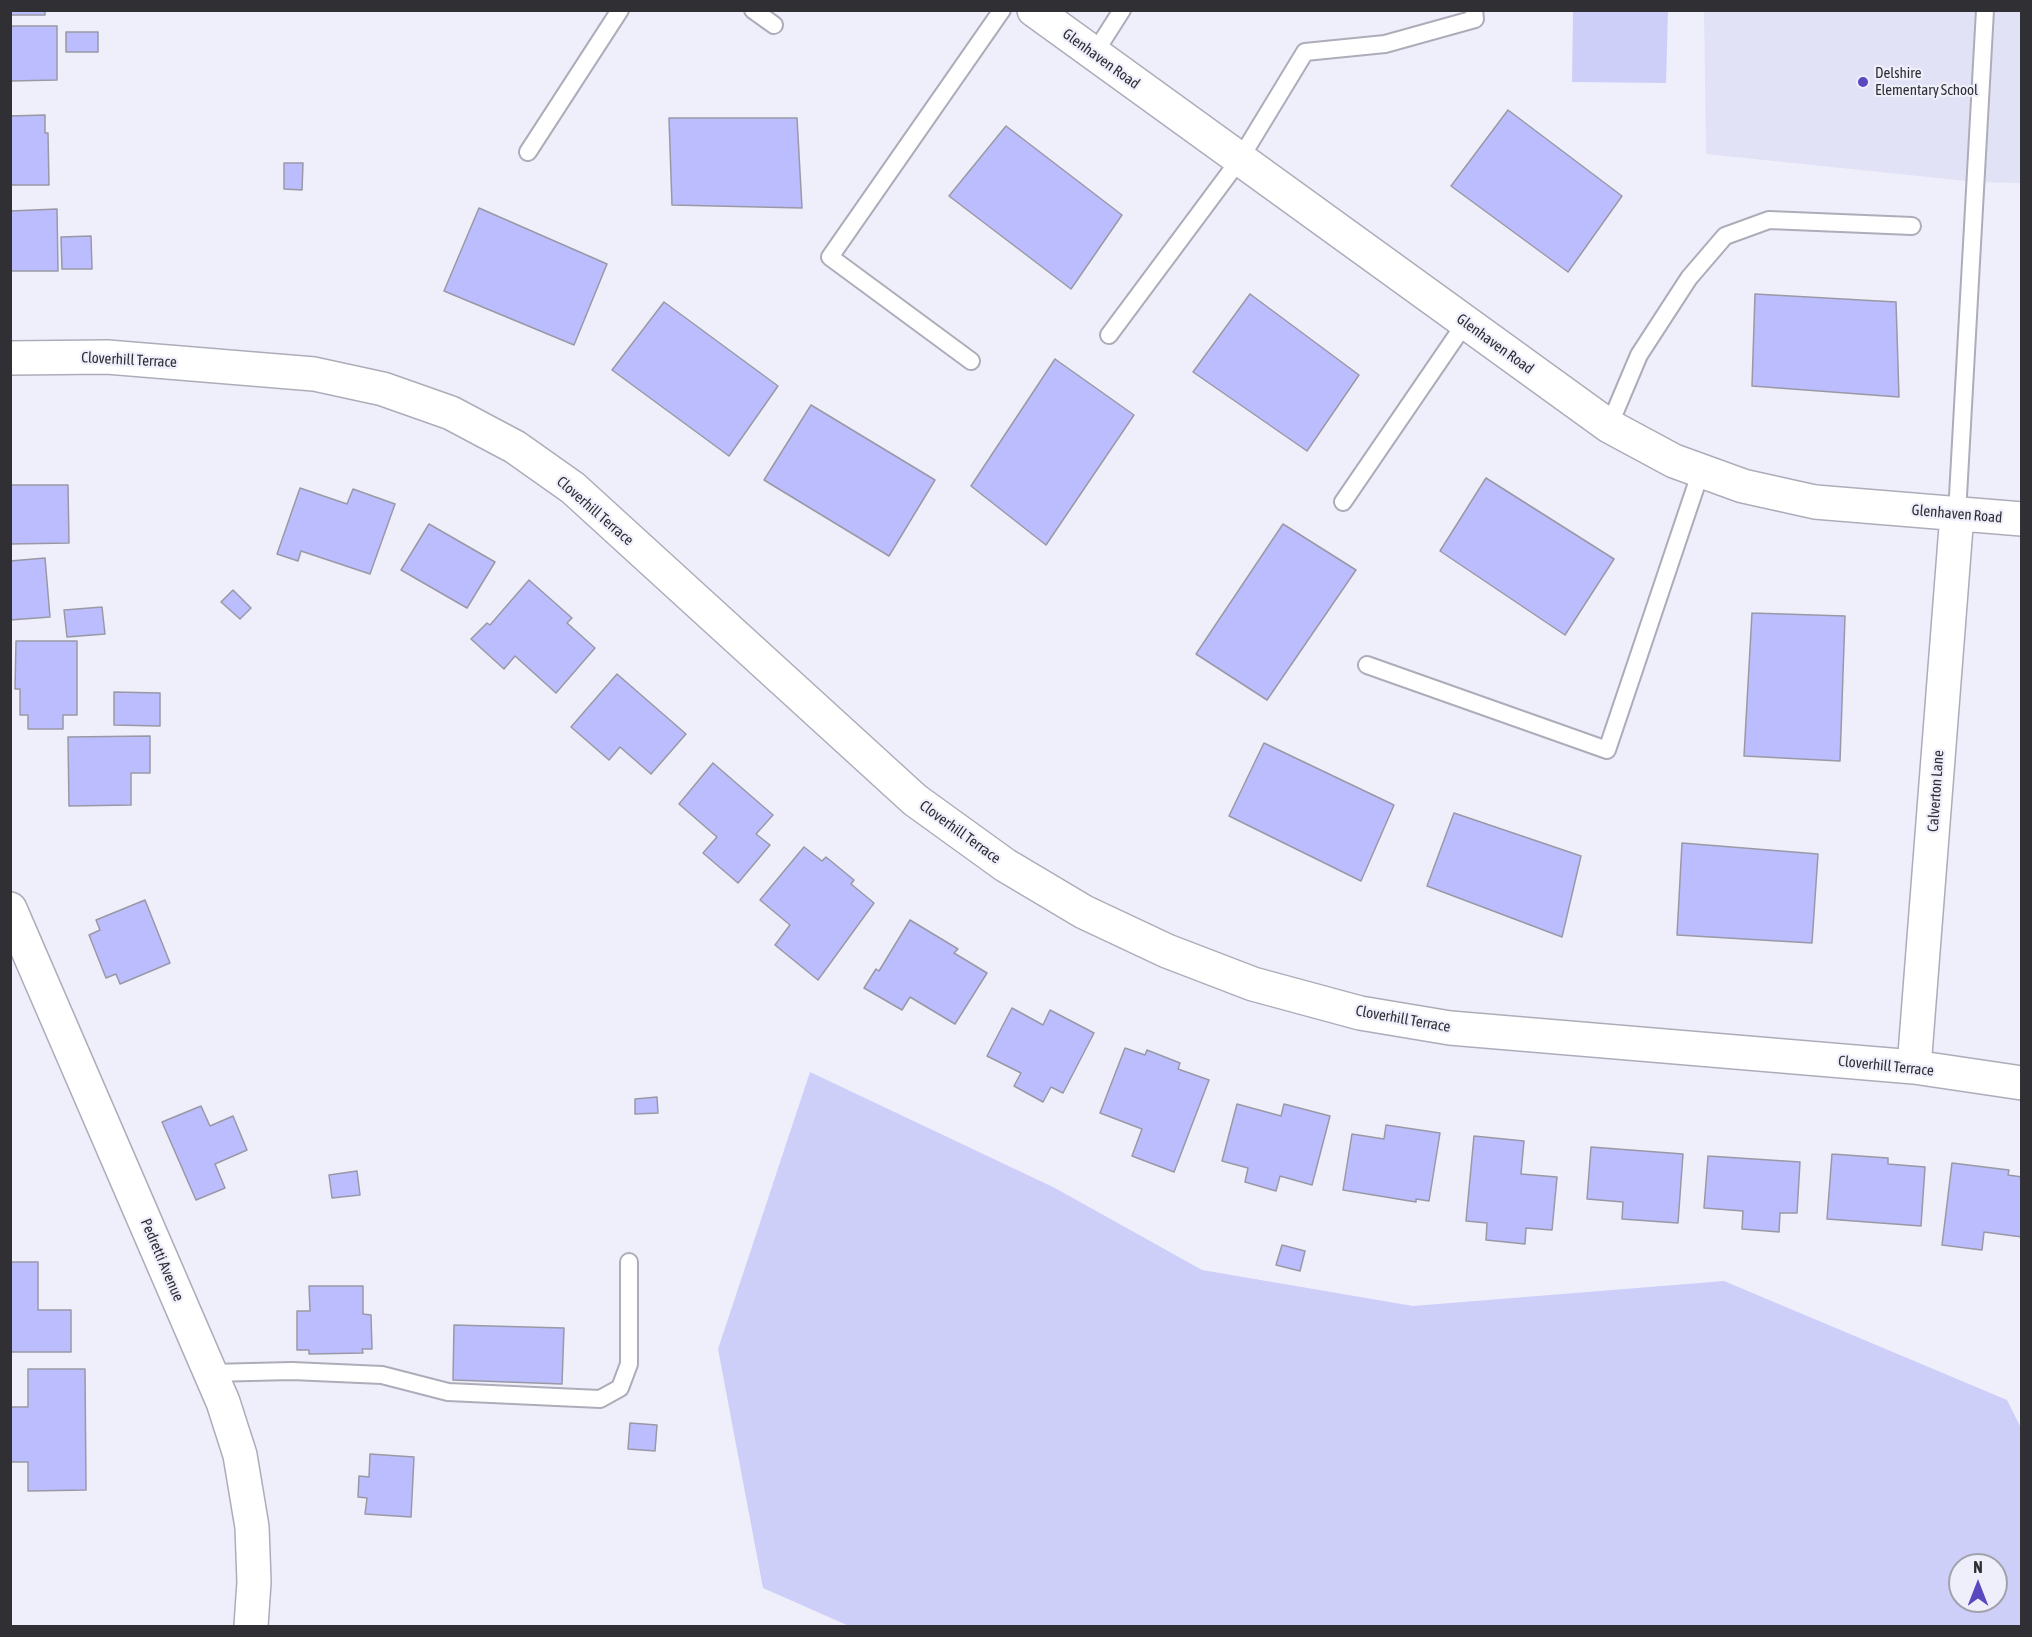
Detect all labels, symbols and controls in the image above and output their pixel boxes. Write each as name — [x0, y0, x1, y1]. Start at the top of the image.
street label: Glenhaven Road — [1059, 25, 1143, 93]
place label: Delshire Elementary School — [1875, 64, 1978, 99]
marker: Delshire Elementary School — [1856, 75, 1870, 89]
street label: Glenhaven Road — [1453, 310, 1537, 378]
street label: Cloverhill Terrace — [81, 349, 177, 371]
street label: Cloverhill Terrace — [553, 473, 637, 549]
street label: Glenhaven Road — [1911, 501, 2003, 527]
street label: Calverton Lane — [1924, 749, 1948, 833]
street label: Cloverhill Terrace — [916, 797, 1004, 867]
street label: Cloverhill Terrace — [1354, 1002, 1452, 1036]
street label: Cloverhill Terrace — [1837, 1052, 1935, 1080]
street label: Pedretti Avenue — [137, 1216, 187, 1304]
north arrow — [1948, 1553, 2008, 1613]
text: N — [1973, 1558, 1983, 1576]

